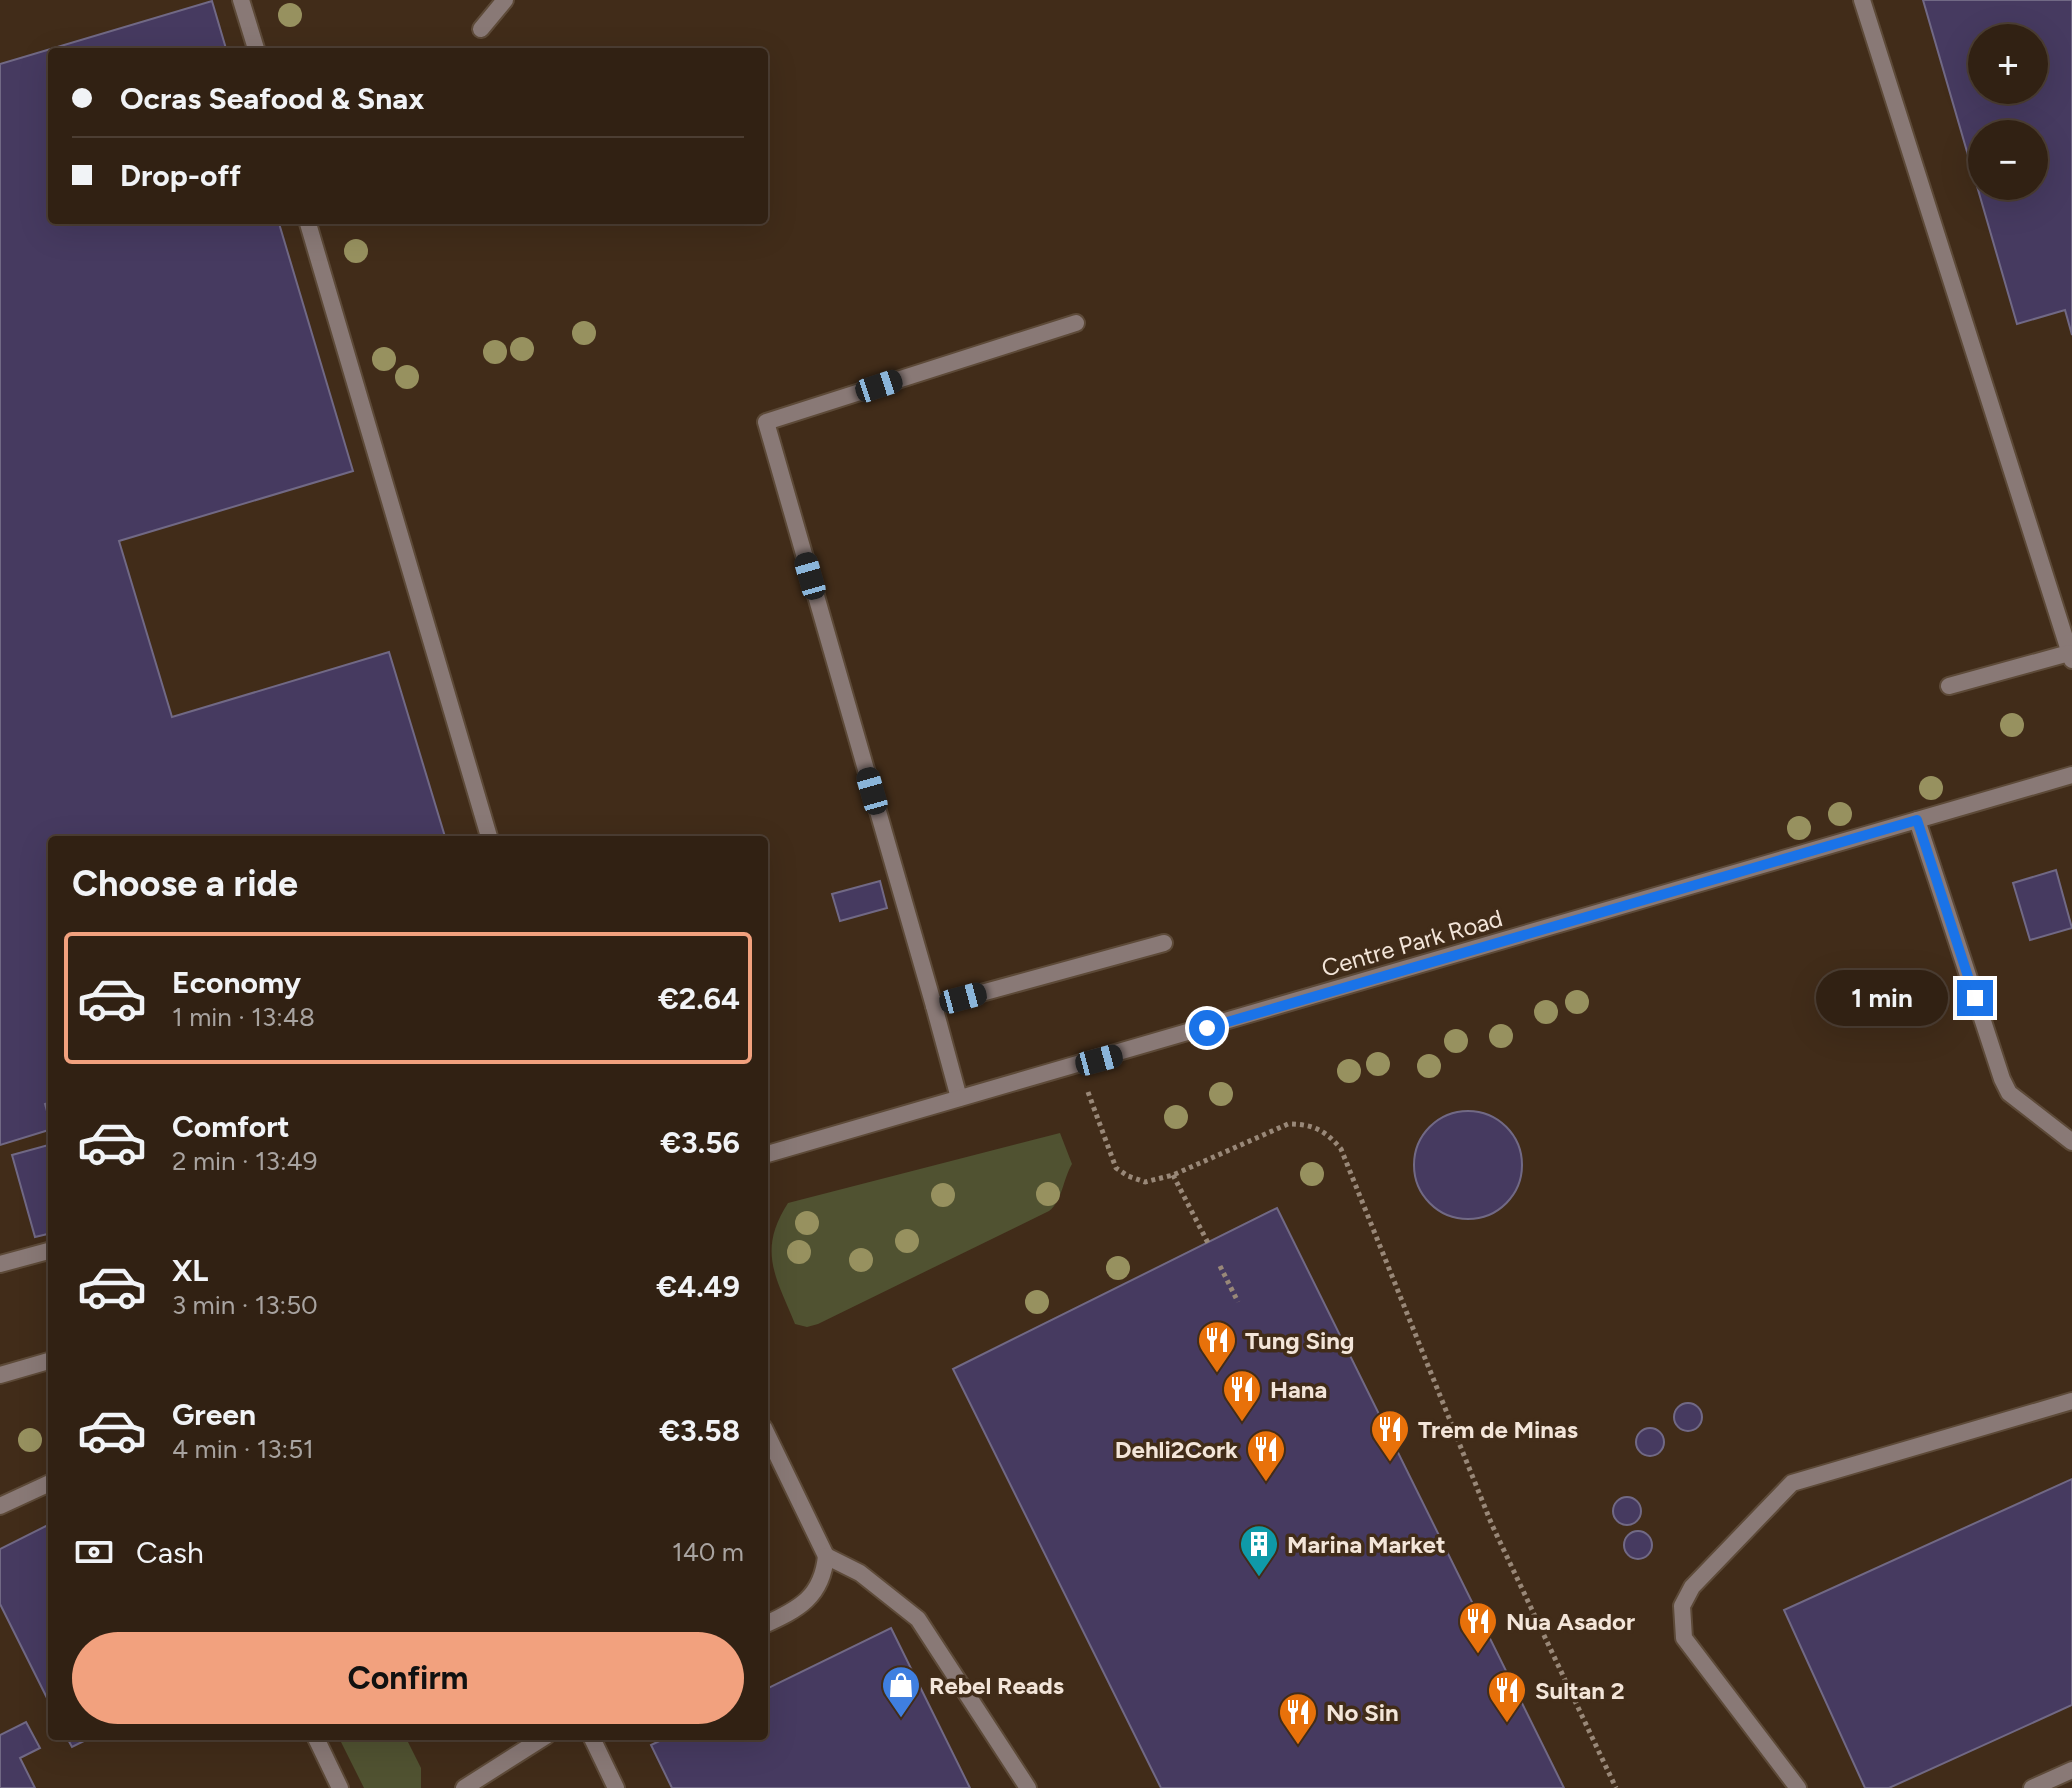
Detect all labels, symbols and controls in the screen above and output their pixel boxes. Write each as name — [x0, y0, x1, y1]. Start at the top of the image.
map controls — [1968, 24, 2048, 200]
button: + — [1968, 24, 2048, 104]
text: Ocras Seafood & Snax — [120, 80, 424, 117]
button: − — [1968, 120, 2048, 200]
text: Drop-off — [120, 157, 241, 194]
car — [852, 367, 906, 405]
car — [792, 550, 828, 602]
car — [854, 765, 890, 817]
text: Choose a ride — [72, 862, 298, 905]
street label: Centre Park Road — [1318, 903, 1506, 983]
icon: car — [76, 962, 148, 1034]
text: Economy — [172, 964, 301, 1001]
callout: 1 min — [1815, 970, 1947, 1026]
text: €2.64 — [658, 980, 740, 1017]
car — [937, 980, 989, 1016]
route end — [1957, 980, 1993, 1016]
text: 1 min — [1851, 982, 1913, 1014]
text: 1 min · 13:48 — [172, 1001, 315, 1033]
route start — [1189, 1010, 1225, 1046]
car — [1073, 1042, 1125, 1078]
icon: car — [76, 1106, 148, 1178]
text: Comfort — [172, 1108, 290, 1145]
text: €3.56 — [660, 1124, 740, 1161]
text: 2 min · 13:49 — [172, 1145, 317, 1177]
icon: car — [76, 1250, 148, 1322]
text: XL — [172, 1252, 208, 1289]
text: €4.49 — [656, 1268, 740, 1305]
text: 3 min · 13:50 — [172, 1289, 318, 1321]
restaurant icon: Tung Sing — [1196, 1319, 1238, 1374]
place label: Tung Sing — [1245, 1326, 1354, 1355]
restaurant icon: Hana — [1221, 1368, 1263, 1423]
place label: Hana — [1270, 1375, 1327, 1404]
icon: car — [76, 1394, 148, 1466]
text: Green — [172, 1396, 256, 1433]
restaurant icon: Trem de Minas — [1369, 1408, 1411, 1463]
text: €3.58 — [659, 1412, 740, 1449]
place label: Trem de Minas — [1418, 1415, 1578, 1444]
restaurant icon: Dehli2Cork — [1245, 1428, 1287, 1483]
text: 4 min · 13:51 — [172, 1433, 314, 1465]
place label: Dehli2Cork — [1115, 1435, 1238, 1464]
building icon: Marina Market — [1238, 1523, 1280, 1578]
icon: cash — [72, 1530, 116, 1574]
place label: Marina Market — [1287, 1530, 1446, 1559]
text: Cash — [136, 1534, 204, 1571]
text: 140 m — [672, 1536, 744, 1568]
restaurant icon: Nua Asador — [1457, 1600, 1499, 1655]
place label: Nua Asador — [1506, 1607, 1635, 1636]
button: Confirm — [72, 1632, 744, 1724]
shop icon: Rebel Reads — [880, 1664, 922, 1719]
restaurant icon: Sultan 2 — [1486, 1669, 1528, 1724]
place label: Rebel Reads — [929, 1671, 1064, 1700]
place label: Sultan 2 — [1535, 1676, 1625, 1705]
restaurant icon: No Sin — [1277, 1691, 1319, 1746]
place label: No Sin — [1326, 1698, 1399, 1727]

